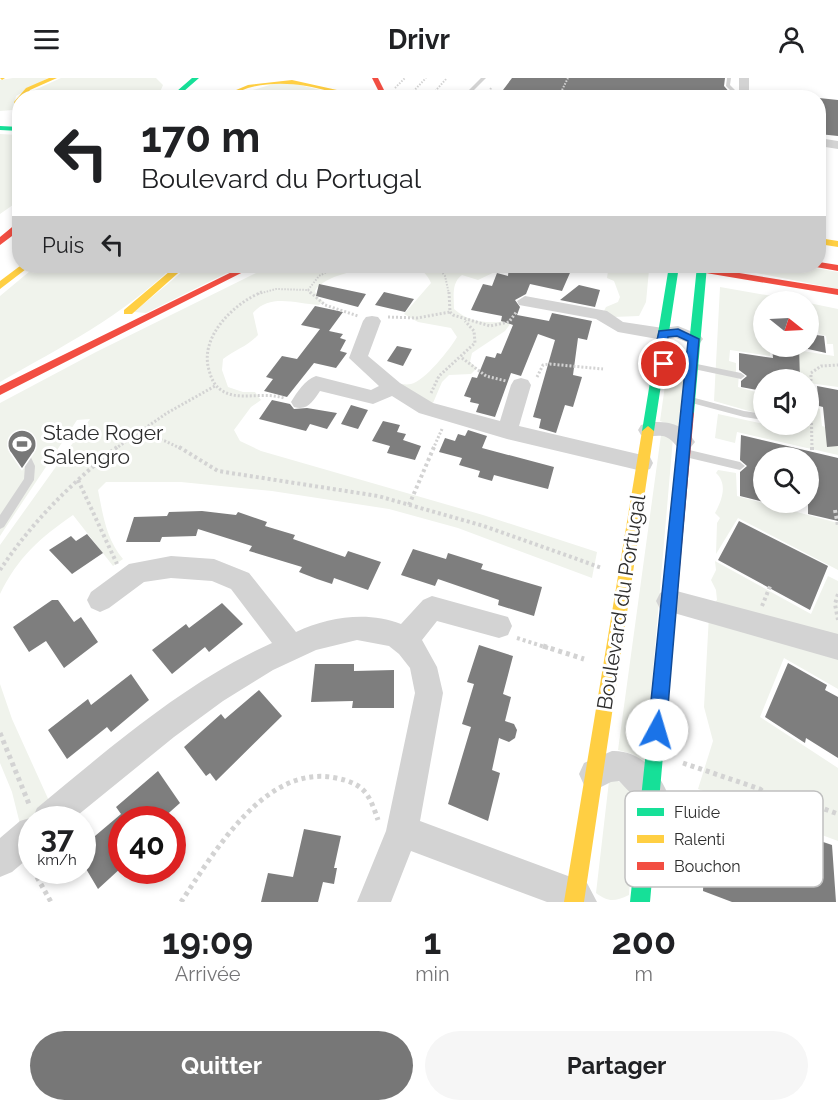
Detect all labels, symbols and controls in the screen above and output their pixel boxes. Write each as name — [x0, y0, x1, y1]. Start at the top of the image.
icon: menu — [30, 23, 63, 56]
icon: person — [775, 23, 808, 56]
text: Drivr — [388, 24, 450, 55]
text: 170 m — [141, 113, 260, 162]
icon: left — [42, 114, 120, 192]
text: Boulevard du Portugal — [141, 163, 421, 194]
icon: left — [96, 228, 129, 261]
text: Puis — [42, 232, 84, 258]
north arrow — [753, 291, 819, 357]
map controls — [753, 291, 819, 513]
pin — [638, 338, 689, 389]
icon: arrive — [647, 347, 680, 380]
button: sound — [753, 369, 819, 435]
place label: Stade Roger Salengro — [43, 420, 164, 469]
sports icon: Stade Roger Salengro — [6, 428, 38, 470]
button: search — [753, 447, 819, 513]
street label: Boulevard du Portugal — [592, 492, 650, 712]
position arrow — [625, 698, 689, 762]
legend — [625, 791, 823, 887]
text: Fluide — [674, 803, 720, 822]
speed limit sign: 40 — [108, 806, 186, 884]
text: 37 — [40, 820, 74, 855]
text: Ralenti — [674, 830, 725, 849]
text: km/h — [37, 851, 77, 869]
text: Bouchon — [674, 857, 741, 876]
text: 19:09 — [162, 920, 253, 962]
text: 1 — [423, 920, 441, 962]
text: 200 — [612, 920, 676, 962]
text: Arrivée — [175, 962, 240, 986]
text: min — [415, 962, 450, 986]
text: m — [635, 962, 653, 986]
button: Quitter — [30, 1031, 413, 1100]
button: Partager — [425, 1031, 808, 1100]

